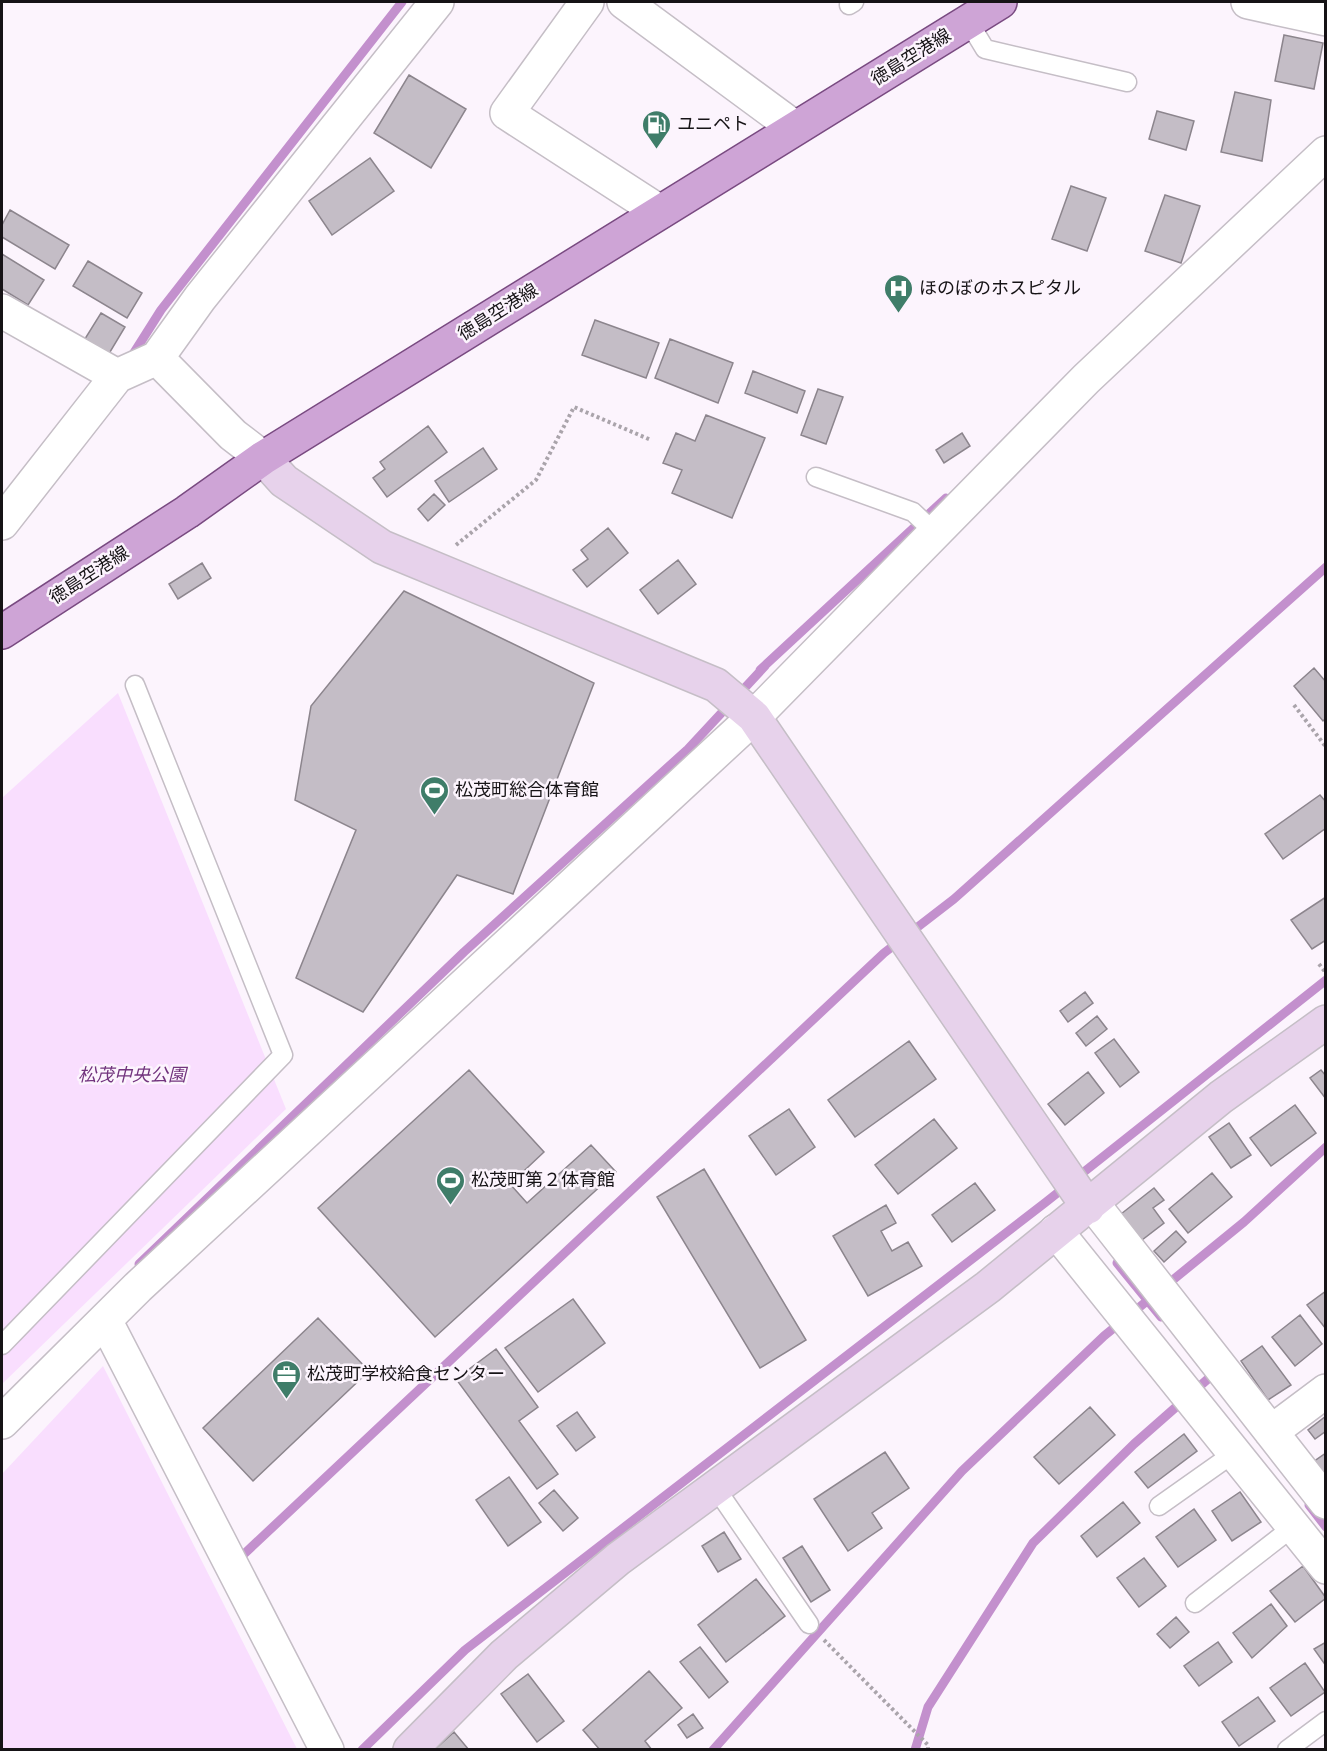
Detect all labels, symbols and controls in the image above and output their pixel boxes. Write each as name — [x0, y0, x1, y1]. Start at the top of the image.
street label: 徳島空港線 — [868, 25, 954, 89]
fuel station icon: ユニペト — [640, 108, 672, 150]
place label: ユニペト — [677, 114, 749, 134]
hospital icon: ほのぼのホスピタル — [882, 272, 914, 314]
place label: ほのぼのホスピタル — [919, 278, 1081, 298]
street label: 徳島空港線 — [455, 280, 541, 344]
street label: 徳島空港線 — [46, 542, 132, 608]
sports icon: 松茂町総合体育館 — [418, 774, 450, 816]
place label: 松茂町総合体育館 — [455, 780, 599, 800]
park label: 松茂中央公園 — [78, 1065, 189, 1085]
sports icon: 松茂町第２体育館 — [434, 1164, 466, 1206]
place label: 松茂町第２体育館 — [471, 1170, 615, 1190]
office icon: 松茂町学校給食センター — [270, 1358, 302, 1400]
place label: 松茂町学校給食センター — [307, 1364, 505, 1384]

